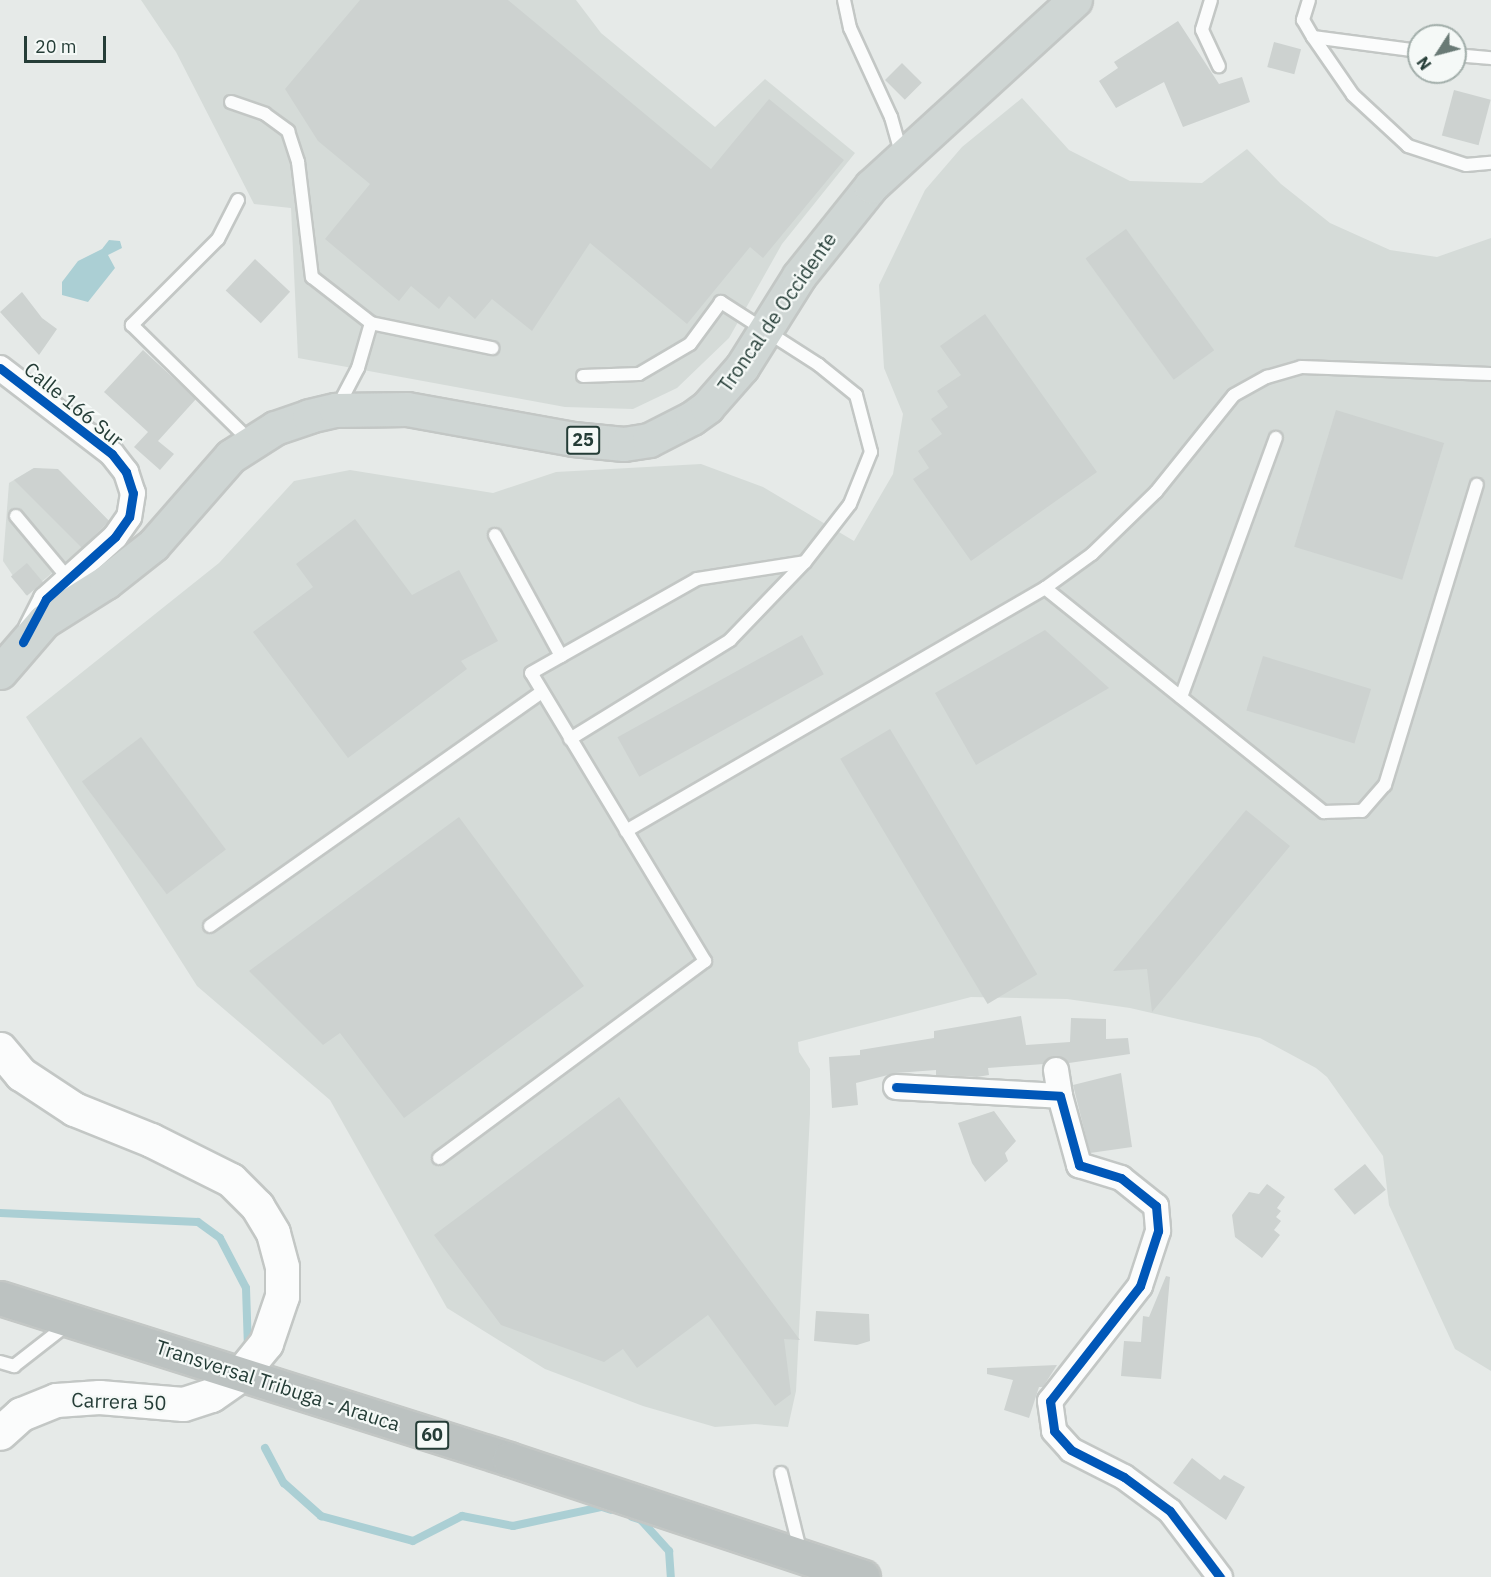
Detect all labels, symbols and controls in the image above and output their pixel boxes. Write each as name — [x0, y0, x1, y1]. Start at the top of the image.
scale bar — [27, 24, 110, 62]
north arrow — [1407, 24, 1467, 84]
text: 20 m — [35, 35, 77, 58]
text: N — [1413, 53, 1436, 74]
street label: Troncal de Occidente — [713, 227, 841, 397]
street label: Calle 166 Sur — [20, 357, 128, 451]
road number: 25 — [565, 425, 601, 455]
street label: Transversal Tribuga - Arauca — [153, 1334, 403, 1436]
street label: Carrera 50 — [71, 1387, 167, 1415]
road number: 60 — [414, 1420, 450, 1450]

